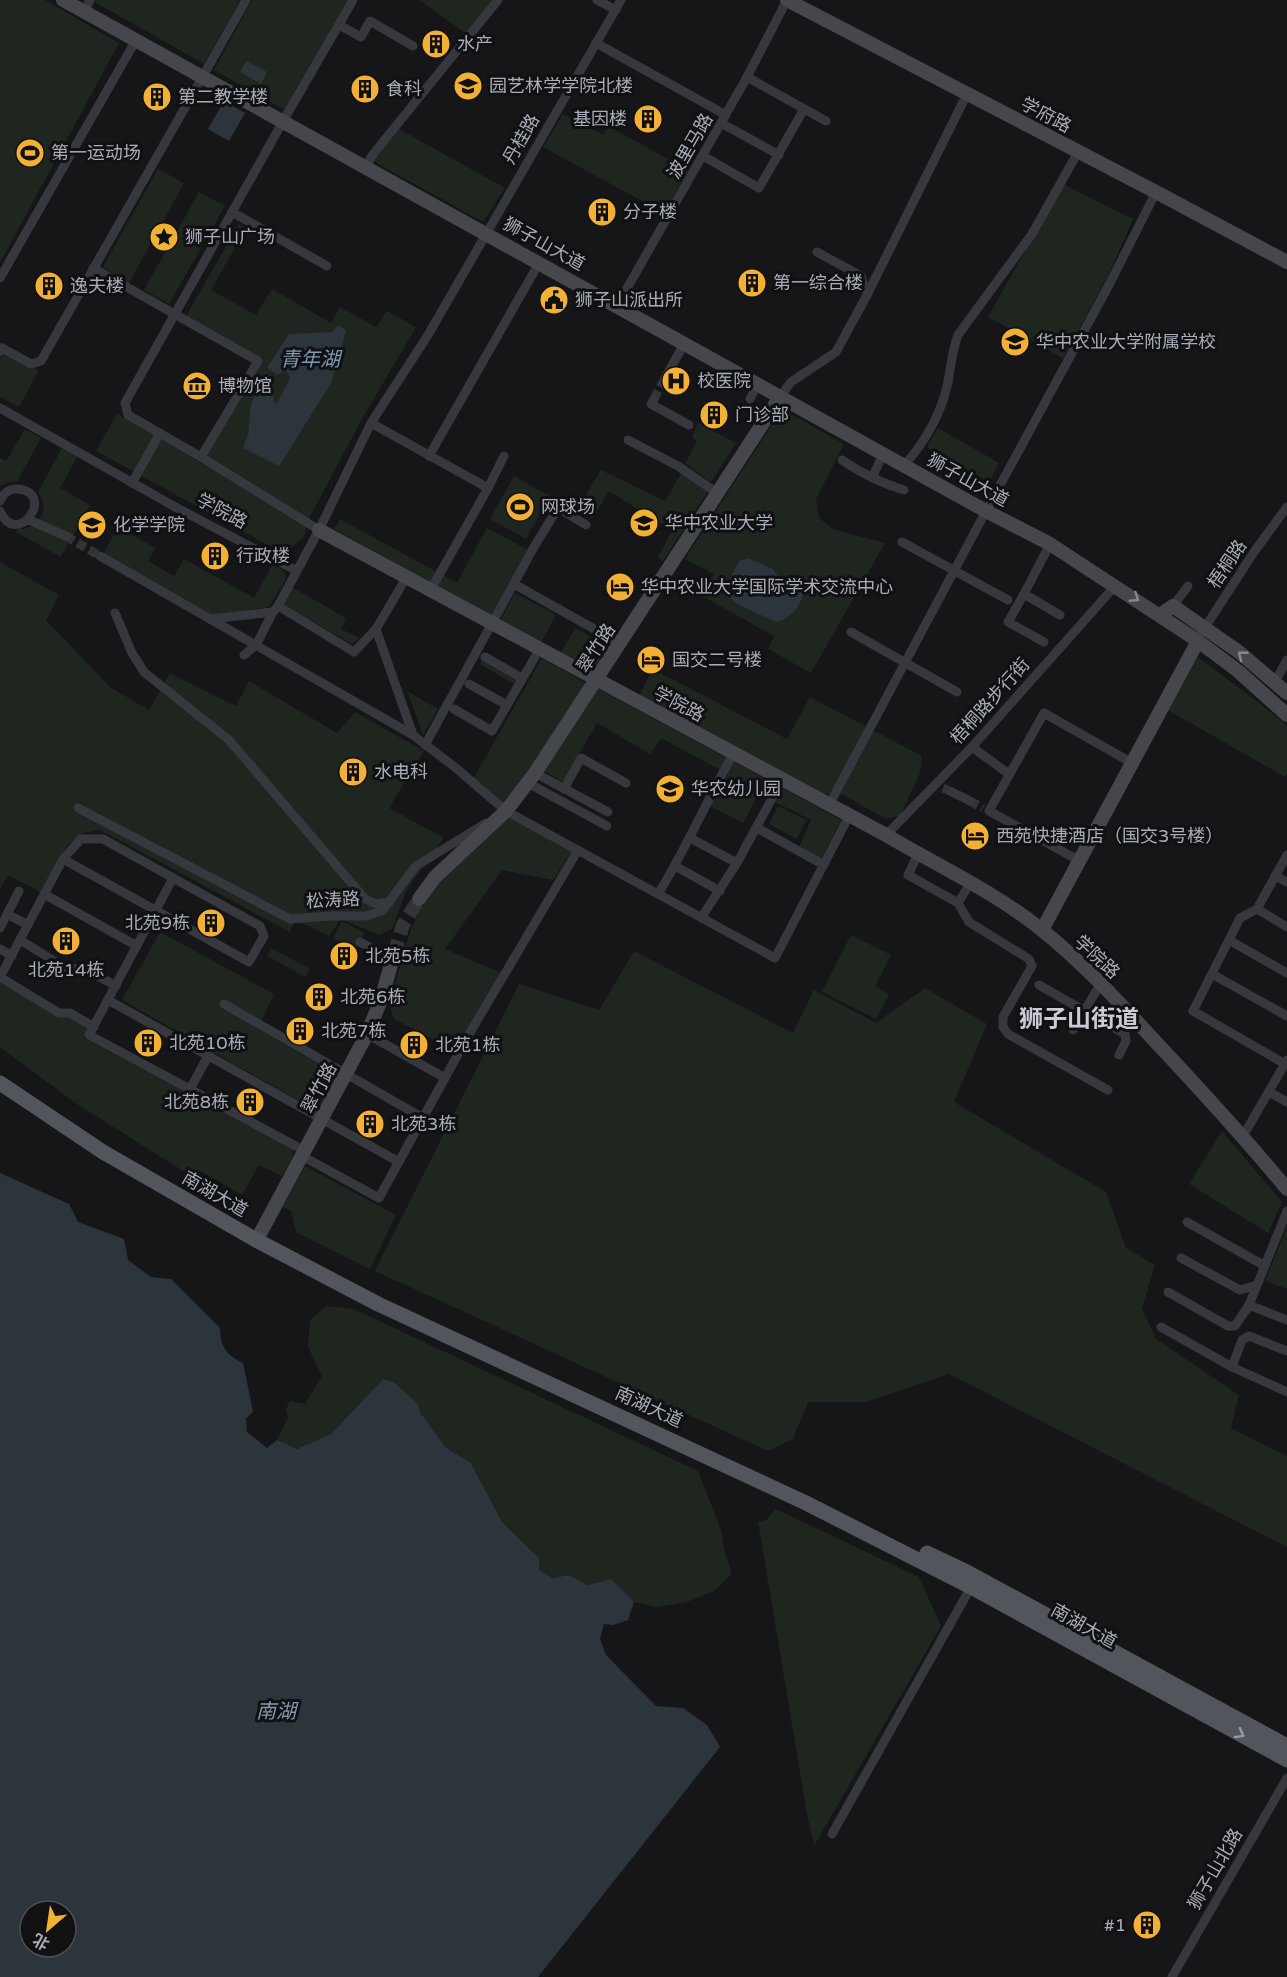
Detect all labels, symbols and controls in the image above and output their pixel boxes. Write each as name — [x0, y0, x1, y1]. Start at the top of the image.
building icon: 水产 — [420, 28, 452, 60]
place label: 水产 — [457, 33, 493, 55]
school or university icon: 园艺林学学院北楼 — [452, 70, 484, 102]
building icon: 食科 — [349, 73, 381, 105]
place label: 园艺林学学院北楼 — [489, 75, 633, 97]
place label: 食科 — [386, 78, 422, 100]
building icon: 第二教学楼 — [141, 81, 173, 113]
place label: 第二教学楼 — [178, 86, 268, 108]
street label: 学府路 — [1017, 93, 1075, 137]
building icon: 基因楼 — [632, 103, 664, 135]
place label: 基因楼 — [573, 108, 627, 130]
street label: 波里马路 — [662, 109, 718, 183]
street label: 丹桂路 — [498, 110, 544, 168]
sports icon: 第一运动场 — [14, 137, 46, 169]
place label: 第一运动场 — [51, 142, 141, 164]
building icon: 分子楼 — [586, 196, 618, 228]
place label: 分子楼 — [623, 201, 677, 223]
street label: 狮子山大道 — [499, 213, 589, 275]
place icon: 狮子山广场 — [148, 221, 180, 253]
place label: 狮子山广场 — [185, 226, 275, 248]
building icon: 第一综合楼 — [736, 267, 768, 299]
building icon: 逸夫楼 — [33, 270, 65, 302]
place label: 第一综合楼 — [773, 272, 863, 294]
place label: 逸夫楼 — [70, 275, 124, 297]
public building icon: 狮子山派出所 — [538, 284, 570, 316]
place label: 狮子山派出所 — [575, 289, 683, 311]
school or university icon: 华中农业大学附属学校 — [999, 326, 1031, 358]
place label: 华中农业大学附属学校 — [1036, 331, 1216, 353]
water label: 青年湖 — [280, 348, 343, 372]
hospital icon: 校医院 — [660, 365, 692, 397]
museum icon: 博物馆 — [181, 370, 213, 402]
place label: 校医院 — [697, 370, 751, 392]
place label: 博物馆 — [218, 375, 272, 397]
building icon: 门诊部 — [698, 399, 730, 431]
place label: 门诊部 — [735, 404, 789, 426]
street label: 狮子山大道 — [923, 449, 1013, 511]
street label: 学院路 — [193, 489, 251, 533]
sports icon: 网球场 — [504, 491, 536, 523]
place label: 网球场 — [541, 496, 595, 518]
school or university icon: 华中农业大学 — [628, 507, 660, 539]
school or university icon: 化学学院 — [76, 509, 108, 541]
place label: 华中农业大学 — [665, 512, 773, 534]
place label: 化学学院 — [113, 514, 185, 536]
street label: 梧桐路 — [1203, 535, 1251, 593]
building icon: 行政楼 — [199, 540, 231, 572]
place label: 行政楼 — [236, 545, 290, 567]
hotel icon: 华中农业大学国际学术交流中心 — [604, 571, 636, 603]
place label: 华中农业大学国际学术交流中心 — [641, 576, 893, 598]
one-way arrow — [1128, 591, 1139, 602]
street label: 翠竹路 — [572, 619, 620, 677]
hotel icon: 国交二号楼 — [635, 644, 667, 676]
place label: 国交二号楼 — [672, 649, 762, 671]
one-way arrow — [1238, 652, 1249, 663]
street label: 梧桐路步行街 — [946, 654, 1034, 748]
street label: 学院路 — [650, 682, 708, 726]
building icon: 水电科 — [337, 756, 369, 788]
place label: 水电科 — [374, 761, 428, 783]
school or university icon: 华农幼儿园 — [654, 773, 686, 805]
place label: 华农幼儿园 — [691, 778, 781, 800]
hotel icon: 西苑快捷酒店（国交3号楼） — [959, 820, 991, 852]
place label: 西苑快捷酒店（国交3号楼） — [996, 825, 1223, 847]
street label: 松涛路 — [305, 888, 361, 912]
building icon: 北苑9栋 — [195, 907, 227, 939]
place label: 北苑9栋 — [125, 912, 190, 934]
building icon: 北苑14栋 — [50, 925, 82, 957]
street label: 学院路 — [1070, 931, 1124, 983]
building icon: 北苑5栋 — [328, 940, 360, 972]
place label: 北苑5栋 — [365, 945, 430, 967]
place label: 北苑14栋 — [28, 959, 104, 981]
building icon: 北苑6栋 — [303, 981, 335, 1013]
place label: 北苑6栋 — [340, 986, 405, 1008]
district label: 狮子山街道 — [1019, 1005, 1139, 1034]
building icon: 北苑7栋 — [284, 1015, 316, 1047]
place label: 北苑7栋 — [321, 1020, 386, 1042]
building icon: 北苑10栋 — [132, 1027, 164, 1059]
building icon: 北苑1栋 — [398, 1029, 430, 1061]
place label: 北苑10栋 — [169, 1032, 246, 1054]
place label: 北苑1栋 — [435, 1034, 500, 1056]
street label: 翠竹路 — [297, 1059, 341, 1117]
building icon: 北苑8栋 — [234, 1086, 266, 1118]
place label: 北苑8栋 — [164, 1091, 229, 1113]
building icon: 北苑3栋 — [354, 1108, 386, 1140]
place label: 北苑3栋 — [391, 1113, 456, 1135]
street label: 南湖大道 — [178, 1166, 252, 1222]
street label: 南湖大道 — [612, 1382, 686, 1432]
street label: 南湖大道 — [1047, 1599, 1121, 1653]
water label: 南湖 — [256, 1700, 299, 1724]
one-way arrow — [1234, 1727, 1244, 1738]
street label: 狮子山北路 — [1183, 1825, 1247, 1913]
north arrow — [18, 1899, 78, 1959]
building icon: #1 — [1131, 1909, 1163, 1941]
place label: #1 — [1104, 1914, 1126, 1936]
text: 北 — [29, 1929, 53, 1954]

